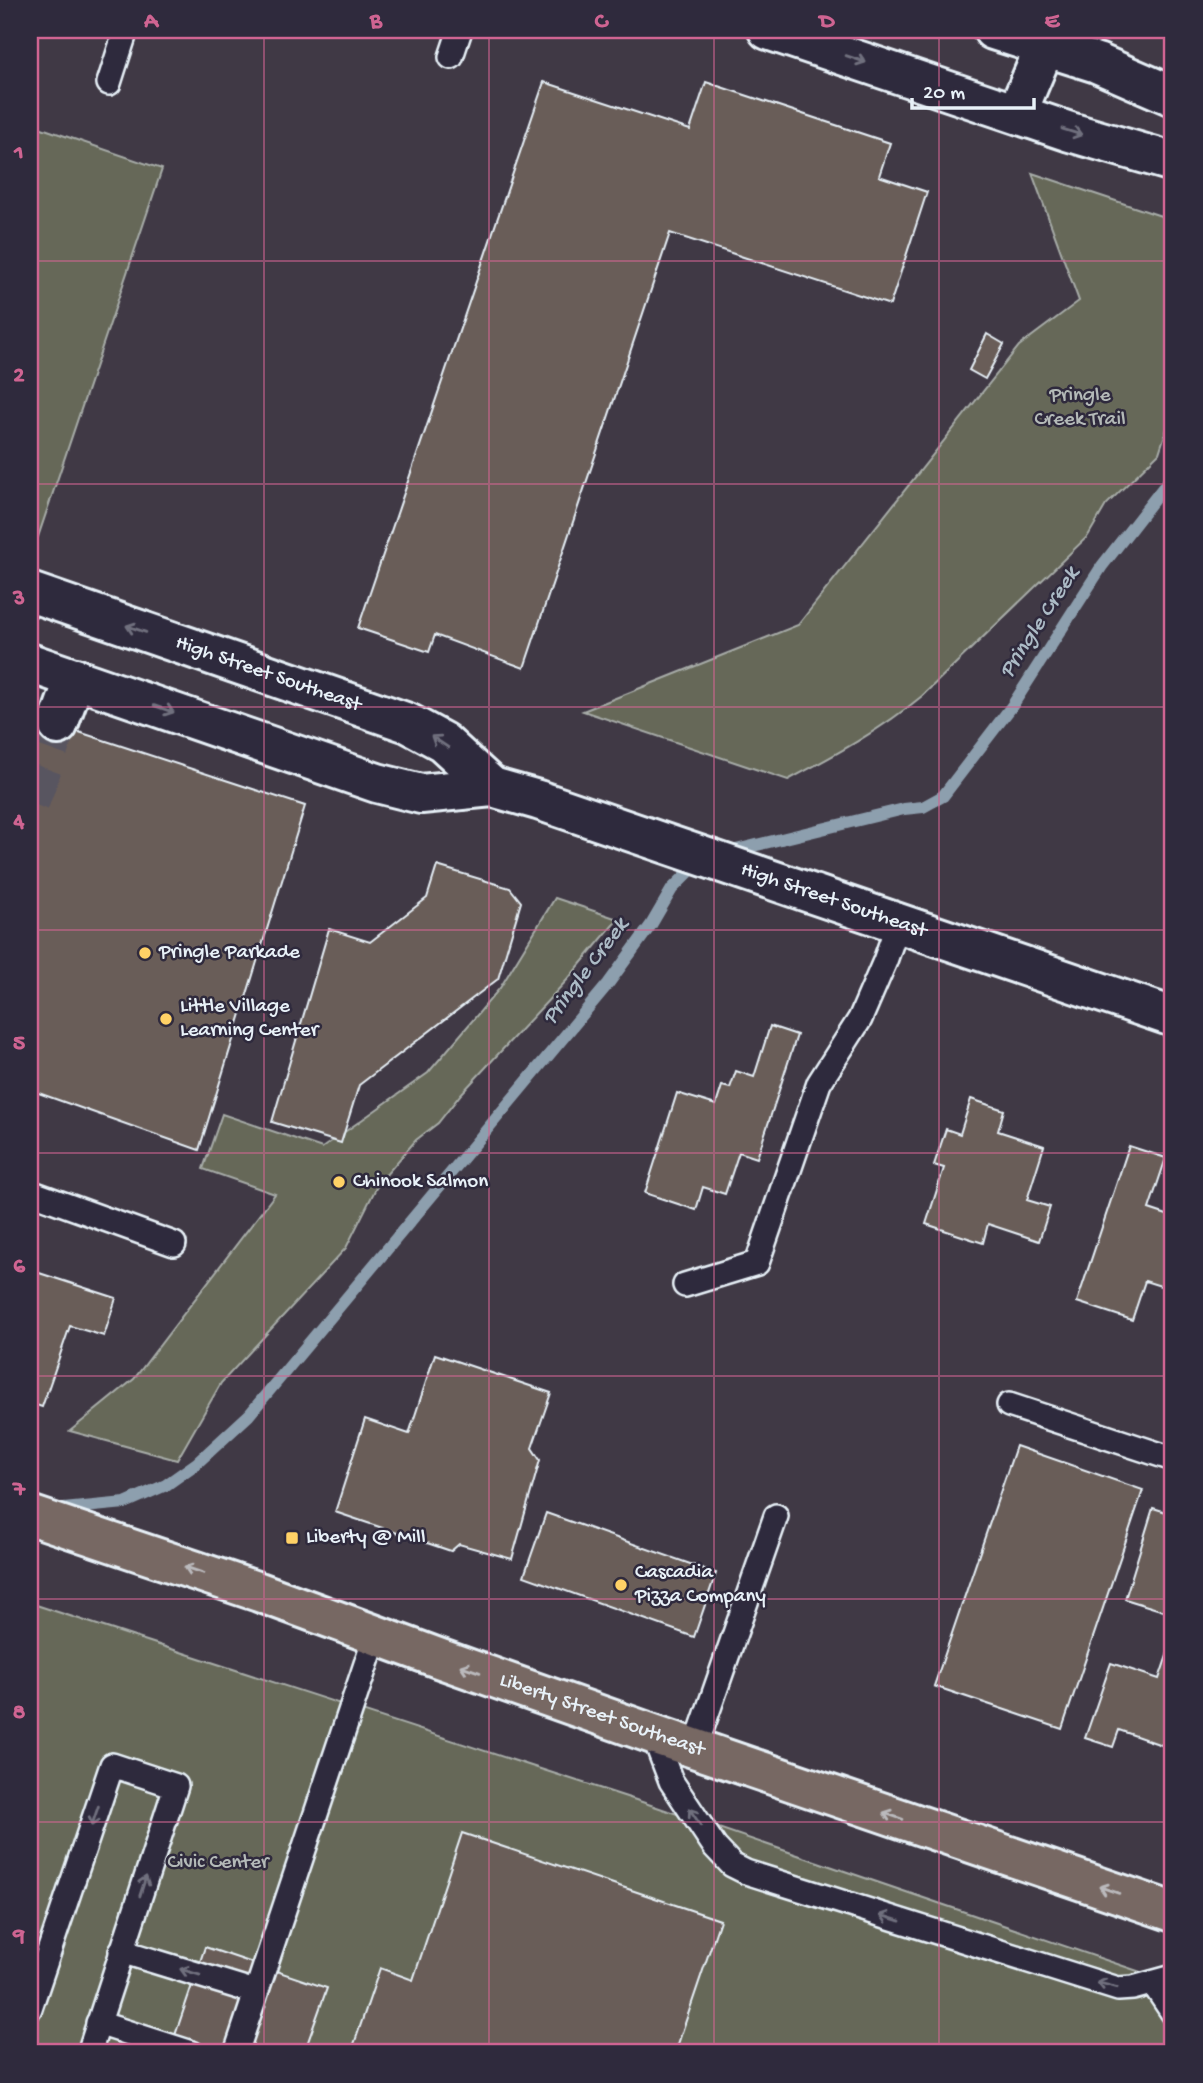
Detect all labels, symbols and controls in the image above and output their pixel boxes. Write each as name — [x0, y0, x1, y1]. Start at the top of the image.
text: A — [143, 9, 159, 36]
text: B — [369, 9, 383, 36]
text: C — [595, 9, 610, 36]
text: D — [818, 9, 836, 36]
text: E — [1045, 9, 1061, 36]
one-way arrow — [845, 54, 867, 66]
scale bar — [912, 66, 1035, 110]
text: 20 m — [923, 82, 965, 107]
one-way arrow — [1061, 126, 1083, 139]
text: 1 — [13, 140, 24, 167]
text: 2 — [13, 363, 25, 390]
park label: Pringle Creek Trail — [1034, 384, 1126, 433]
water label: Pringle Creek — [994, 560, 1087, 684]
text: 3 — [12, 586, 25, 613]
one-way arrow — [125, 621, 147, 634]
street label: High Street Southeast — [172, 631, 367, 719]
one-way arrow — [152, 704, 174, 716]
one-way arrow — [431, 735, 450, 749]
text: 4 — [13, 809, 25, 836]
street label: High Street Southeast — [737, 858, 932, 945]
water label: Pringle Creek — [537, 911, 637, 1031]
place label: Pringle Parkade — [158, 941, 301, 966]
marker: Pringle Parkade — [137, 945, 153, 961]
place label: Little Village Learning Center — [180, 995, 320, 1044]
marker: Little Village Learning Center — [158, 1011, 174, 1027]
text: 5 — [13, 1031, 25, 1058]
place label: Chinook Salmon — [353, 1170, 488, 1195]
marker: Chinook Salmon — [331, 1174, 347, 1190]
text: 6 — [13, 1254, 26, 1281]
text: 7 — [12, 1477, 26, 1504]
place label: Liberty @ Mill — [306, 1526, 426, 1551]
marker: Liberty @ Mill — [284, 1530, 300, 1546]
place label: Cascadia Pizza Company — [634, 1561, 766, 1610]
one-way arrow — [184, 1563, 206, 1575]
marker: Cascadia Pizza Company — [613, 1577, 629, 1593]
one-way arrow — [460, 1662, 482, 1674]
street label: Liberty Street Southeast — [496, 1668, 710, 1764]
text: 8 — [13, 1700, 26, 1727]
one-way arrow — [88, 1805, 100, 1827]
one-way arrow — [688, 1808, 702, 1827]
one-way arrow — [883, 1809, 905, 1821]
park label: Civic Center — [168, 1851, 270, 1876]
one-way arrow — [137, 1876, 150, 1898]
one-way arrow — [1098, 1883, 1120, 1895]
one-way arrow — [879, 1910, 901, 1923]
text: 9 — [12, 1923, 25, 1950]
one-way arrow — [179, 1964, 201, 1977]
one-way arrow — [1096, 1978, 1118, 1991]

